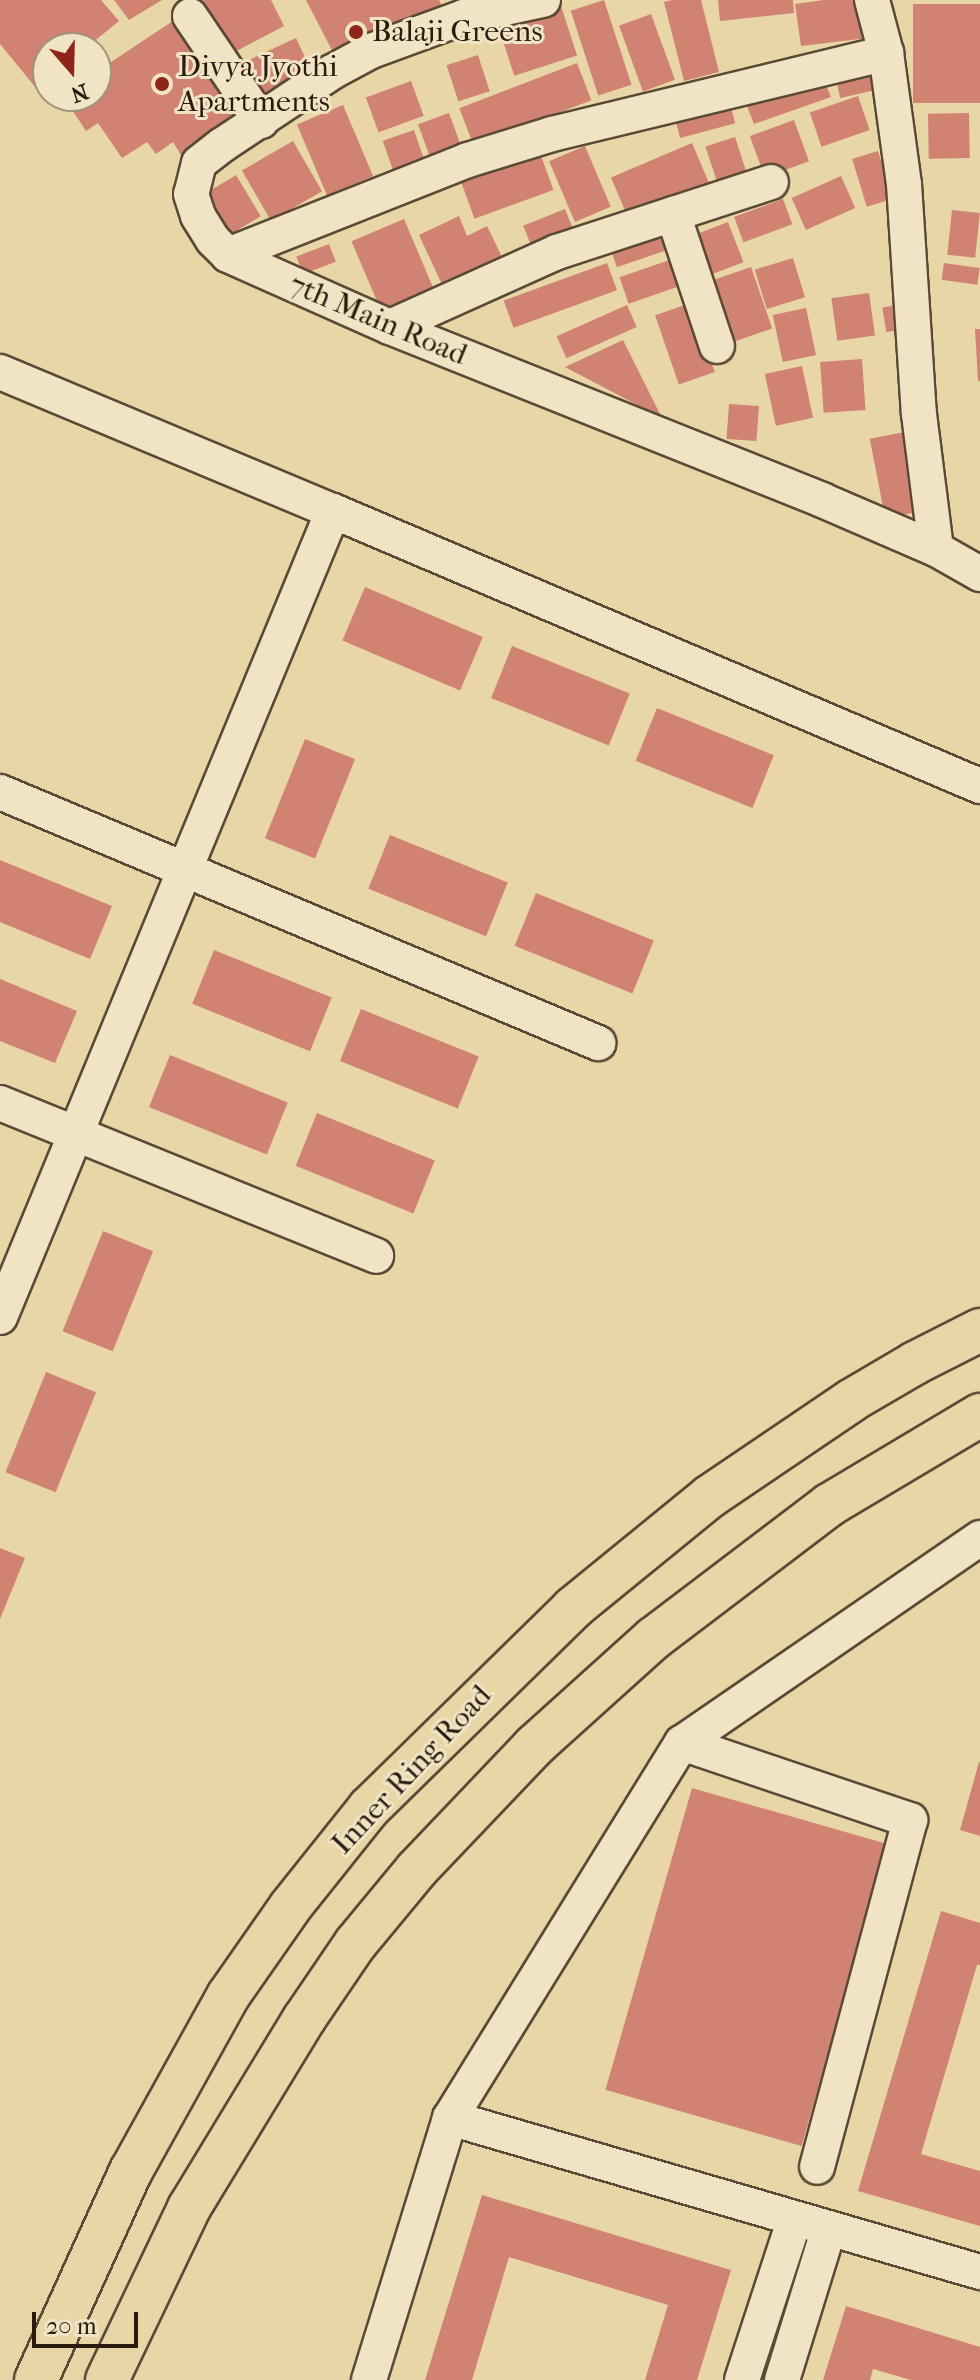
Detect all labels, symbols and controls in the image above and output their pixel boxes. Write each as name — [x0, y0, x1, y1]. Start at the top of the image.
place label: Balaji Greens — [372, 14, 543, 50]
marker: Balaji Greens — [347, 23, 365, 41]
north arrow — [32, 32, 112, 112]
place label: Divya Jyothi Apartments — [178, 49, 338, 120]
marker: Divya Jyothi Apartments — [153, 75, 171, 93]
text: N — [67, 78, 92, 108]
street label: 7th Main Road — [284, 266, 472, 374]
street label: Inner Ring Road — [325, 1678, 499, 1862]
scale bar — [36, 2296, 142, 2346]
text: 20 m — [46, 2312, 97, 2340]

